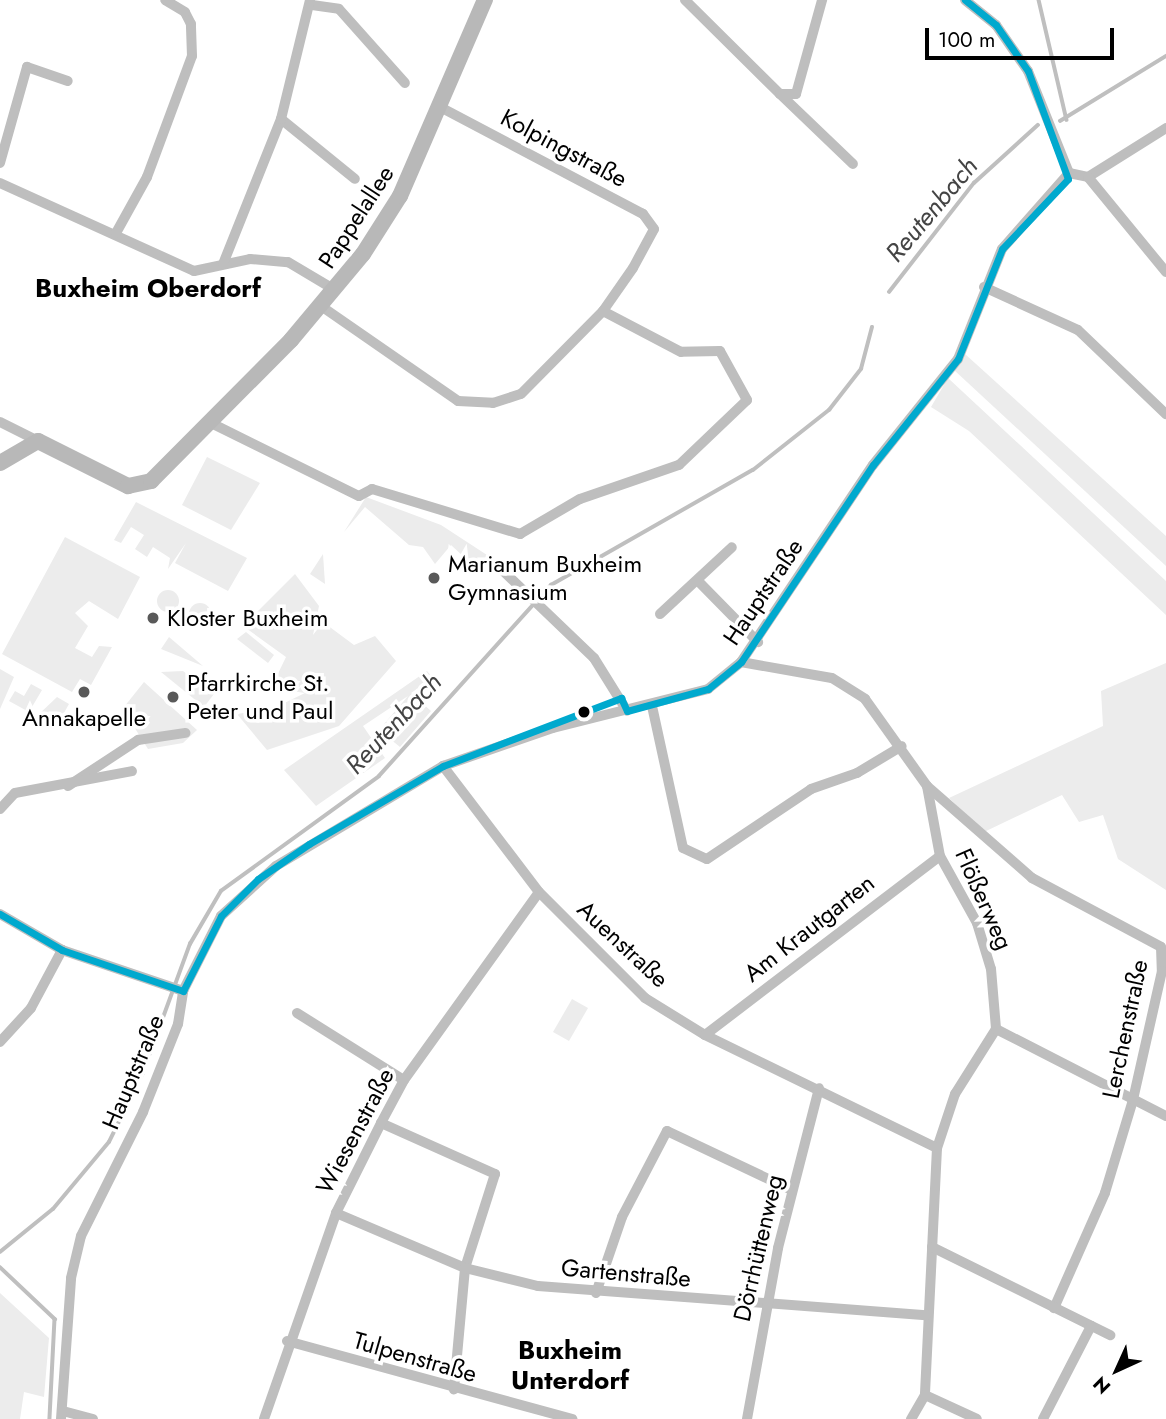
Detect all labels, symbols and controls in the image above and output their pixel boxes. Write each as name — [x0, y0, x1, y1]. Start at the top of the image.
scale bar — [928, 14, 1117, 58]
text: 100 m — [938, 25, 995, 55]
street label: Kolpingstraße — [496, 103, 632, 193]
water label: Reutenbach — [879, 151, 985, 269]
street label: Pappelallee — [312, 160, 400, 274]
district label: Buxheim Oberdorf — [35, 273, 261, 305]
street label: Hauptstraße — [717, 533, 809, 651]
place label: Marianum Buxheim Gymnasium — [448, 550, 642, 606]
marker: Marianum Buxheim Gymnasium — [426, 570, 442, 586]
place label: Kloster Buxheim — [167, 604, 328, 632]
marker: Kloster Buxheim — [145, 610, 161, 626]
water label: Reutenbach — [339, 667, 449, 781]
place label: Pfarrkirche St. Peter und Paul — [187, 669, 334, 725]
marker: Annakapelle — [76, 684, 92, 700]
marker: Pfarrkirche St. Peter und Paul — [165, 689, 181, 705]
place label: Annakapelle — [22, 704, 146, 732]
unlabelled marker — [577, 705, 591, 719]
street label: Flößerweg — [949, 844, 1019, 954]
street label: Am Krautgarten — [738, 868, 880, 988]
street label: Auenstraße — [571, 895, 675, 993]
street label: Lerchenstraße — [1096, 957, 1154, 1101]
street label: Hauptstraße — [96, 1010, 170, 1134]
street label: Wiesenstraße — [310, 1063, 400, 1199]
street label: Dörrhüttenweg — [727, 1172, 789, 1324]
street label: Gartenstraße — [560, 1253, 692, 1293]
street label: Tulpenstraße — [350, 1326, 480, 1388]
district label: Buxheim Unterdorf — [511, 1335, 629, 1396]
north arrow — [1082, 1335, 1152, 1405]
text: N — [1087, 1370, 1117, 1400]

